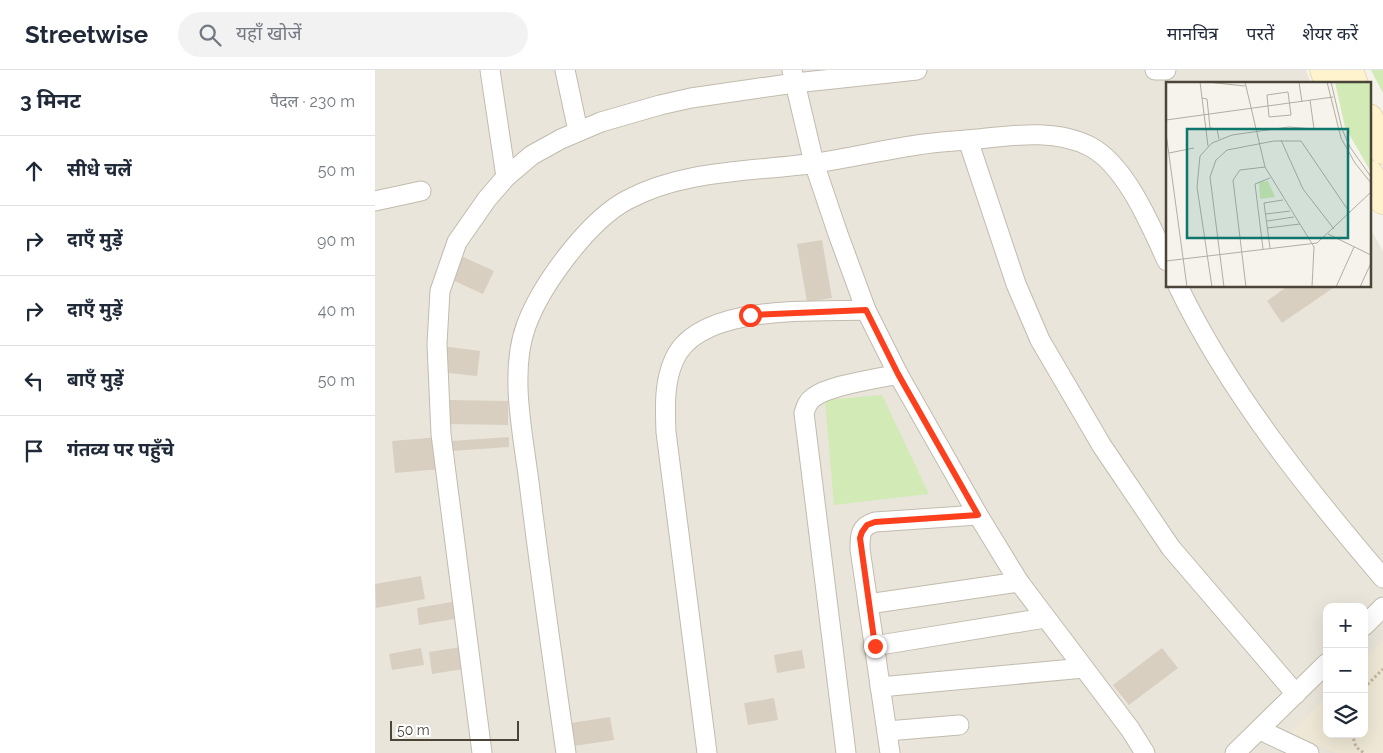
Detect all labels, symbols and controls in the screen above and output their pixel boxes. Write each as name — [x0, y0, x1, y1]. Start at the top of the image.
search box — [178, 12, 528, 57]
text: Streetwise — [25, 20, 148, 49]
icon: search — [196, 21, 224, 49]
text: यहाँ खोजें — [236, 22, 301, 44]
text: मानचित्र — [1167, 23, 1218, 44]
text: परतें — [1246, 23, 1274, 44]
text: शेयर करें — [1302, 23, 1358, 44]
inset map — [1166, 82, 1371, 288]
text: 3 मिनट — [20, 88, 81, 113]
text: पैदल · 230 m — [270, 92, 355, 111]
icon: ahead — [20, 157, 48, 185]
text: सीधे चलें — [67, 158, 131, 180]
text: 50 m — [318, 161, 355, 180]
icon: right — [20, 227, 48, 255]
text: दाएँ मुड़ें — [67, 228, 123, 250]
text: 90 m — [317, 231, 355, 250]
icon: right — [20, 297, 48, 325]
text: दाएँ मुड़ें — [67, 298, 123, 320]
text: 40 m — [318, 301, 355, 320]
route start — [739, 304, 762, 327]
icon: left — [20, 367, 48, 395]
text: बाएँ मुड़ें — [67, 368, 124, 390]
text: 50 m — [318, 371, 355, 390]
icon: arrive — [20, 437, 48, 465]
text: गंतव्य पर पहुँचे — [67, 438, 174, 460]
map controls — [1323, 603, 1368, 738]
button: + — [1323, 603, 1368, 648]
route end — [864, 635, 887, 658]
button: − — [1323, 648, 1368, 693]
button: layers — [1323, 693, 1368, 738]
scale bar — [390, 718, 519, 741]
text: 50 m — [397, 722, 430, 738]

